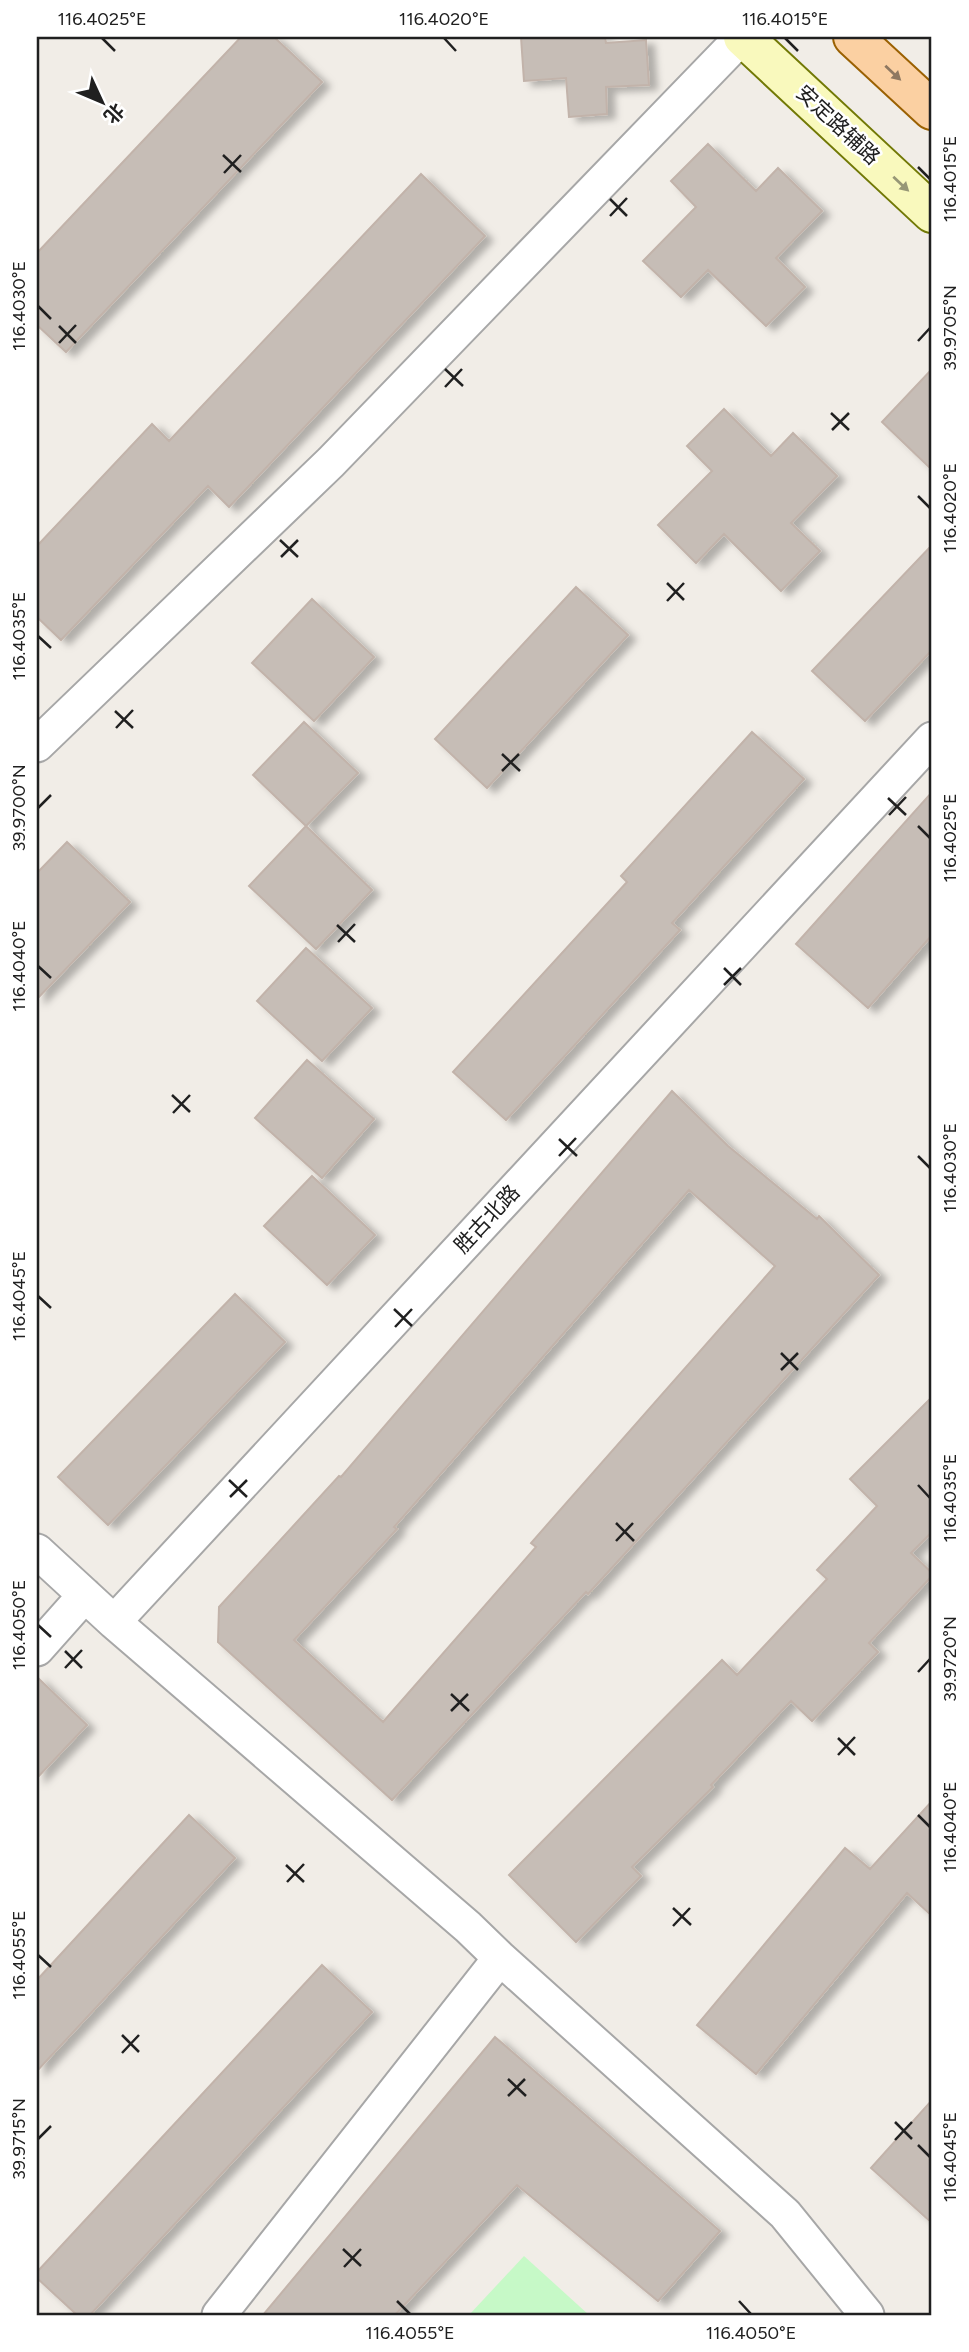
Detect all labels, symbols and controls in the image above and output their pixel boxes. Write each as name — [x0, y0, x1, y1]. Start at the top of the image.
text: 116.4025°E — [57, 8, 147, 30]
text: 116.4020°E — [399, 8, 489, 30]
text: 116.4015°E — [742, 8, 828, 30]
one-way arrow — [884, 65, 901, 81]
north arrow — [66, 66, 136, 136]
street label: 安定路辅路 — [791, 80, 885, 170]
text: 北 — [99, 99, 129, 128]
text: 116.4015°E — [939, 136, 961, 222]
one-way arrow — [892, 175, 909, 192]
text: 116.4030°E — [8, 261, 30, 351]
text: 39.9705°N — [939, 285, 961, 371]
text: 116.4020°E — [939, 463, 961, 553]
text: 116.4035°E — [8, 592, 30, 680]
text: 39.9700°N — [8, 764, 30, 852]
text: 116.4025°E — [939, 793, 961, 883]
text: 116.4040°E — [8, 920, 30, 1012]
text: 116.4030°E — [939, 1123, 961, 1213]
street label: 胜古北路 — [449, 1179, 524, 1258]
text: 116.4045°E — [8, 1251, 30, 1341]
text: 116.4035°E — [939, 1454, 961, 1542]
text: 116.4050°E — [8, 1580, 30, 1670]
text: 39.9720°N — [939, 1616, 961, 1702]
text: 116.4040°E — [939, 1781, 961, 1873]
text: 116.4055°E — [8, 1910, 30, 2000]
text: 39.9715°N — [8, 2098, 30, 2180]
text: 116.4045°E — [939, 2112, 961, 2202]
text: 116.4055°E — [365, 2322, 455, 2344]
text: 116.4050°E — [706, 2322, 796, 2344]

